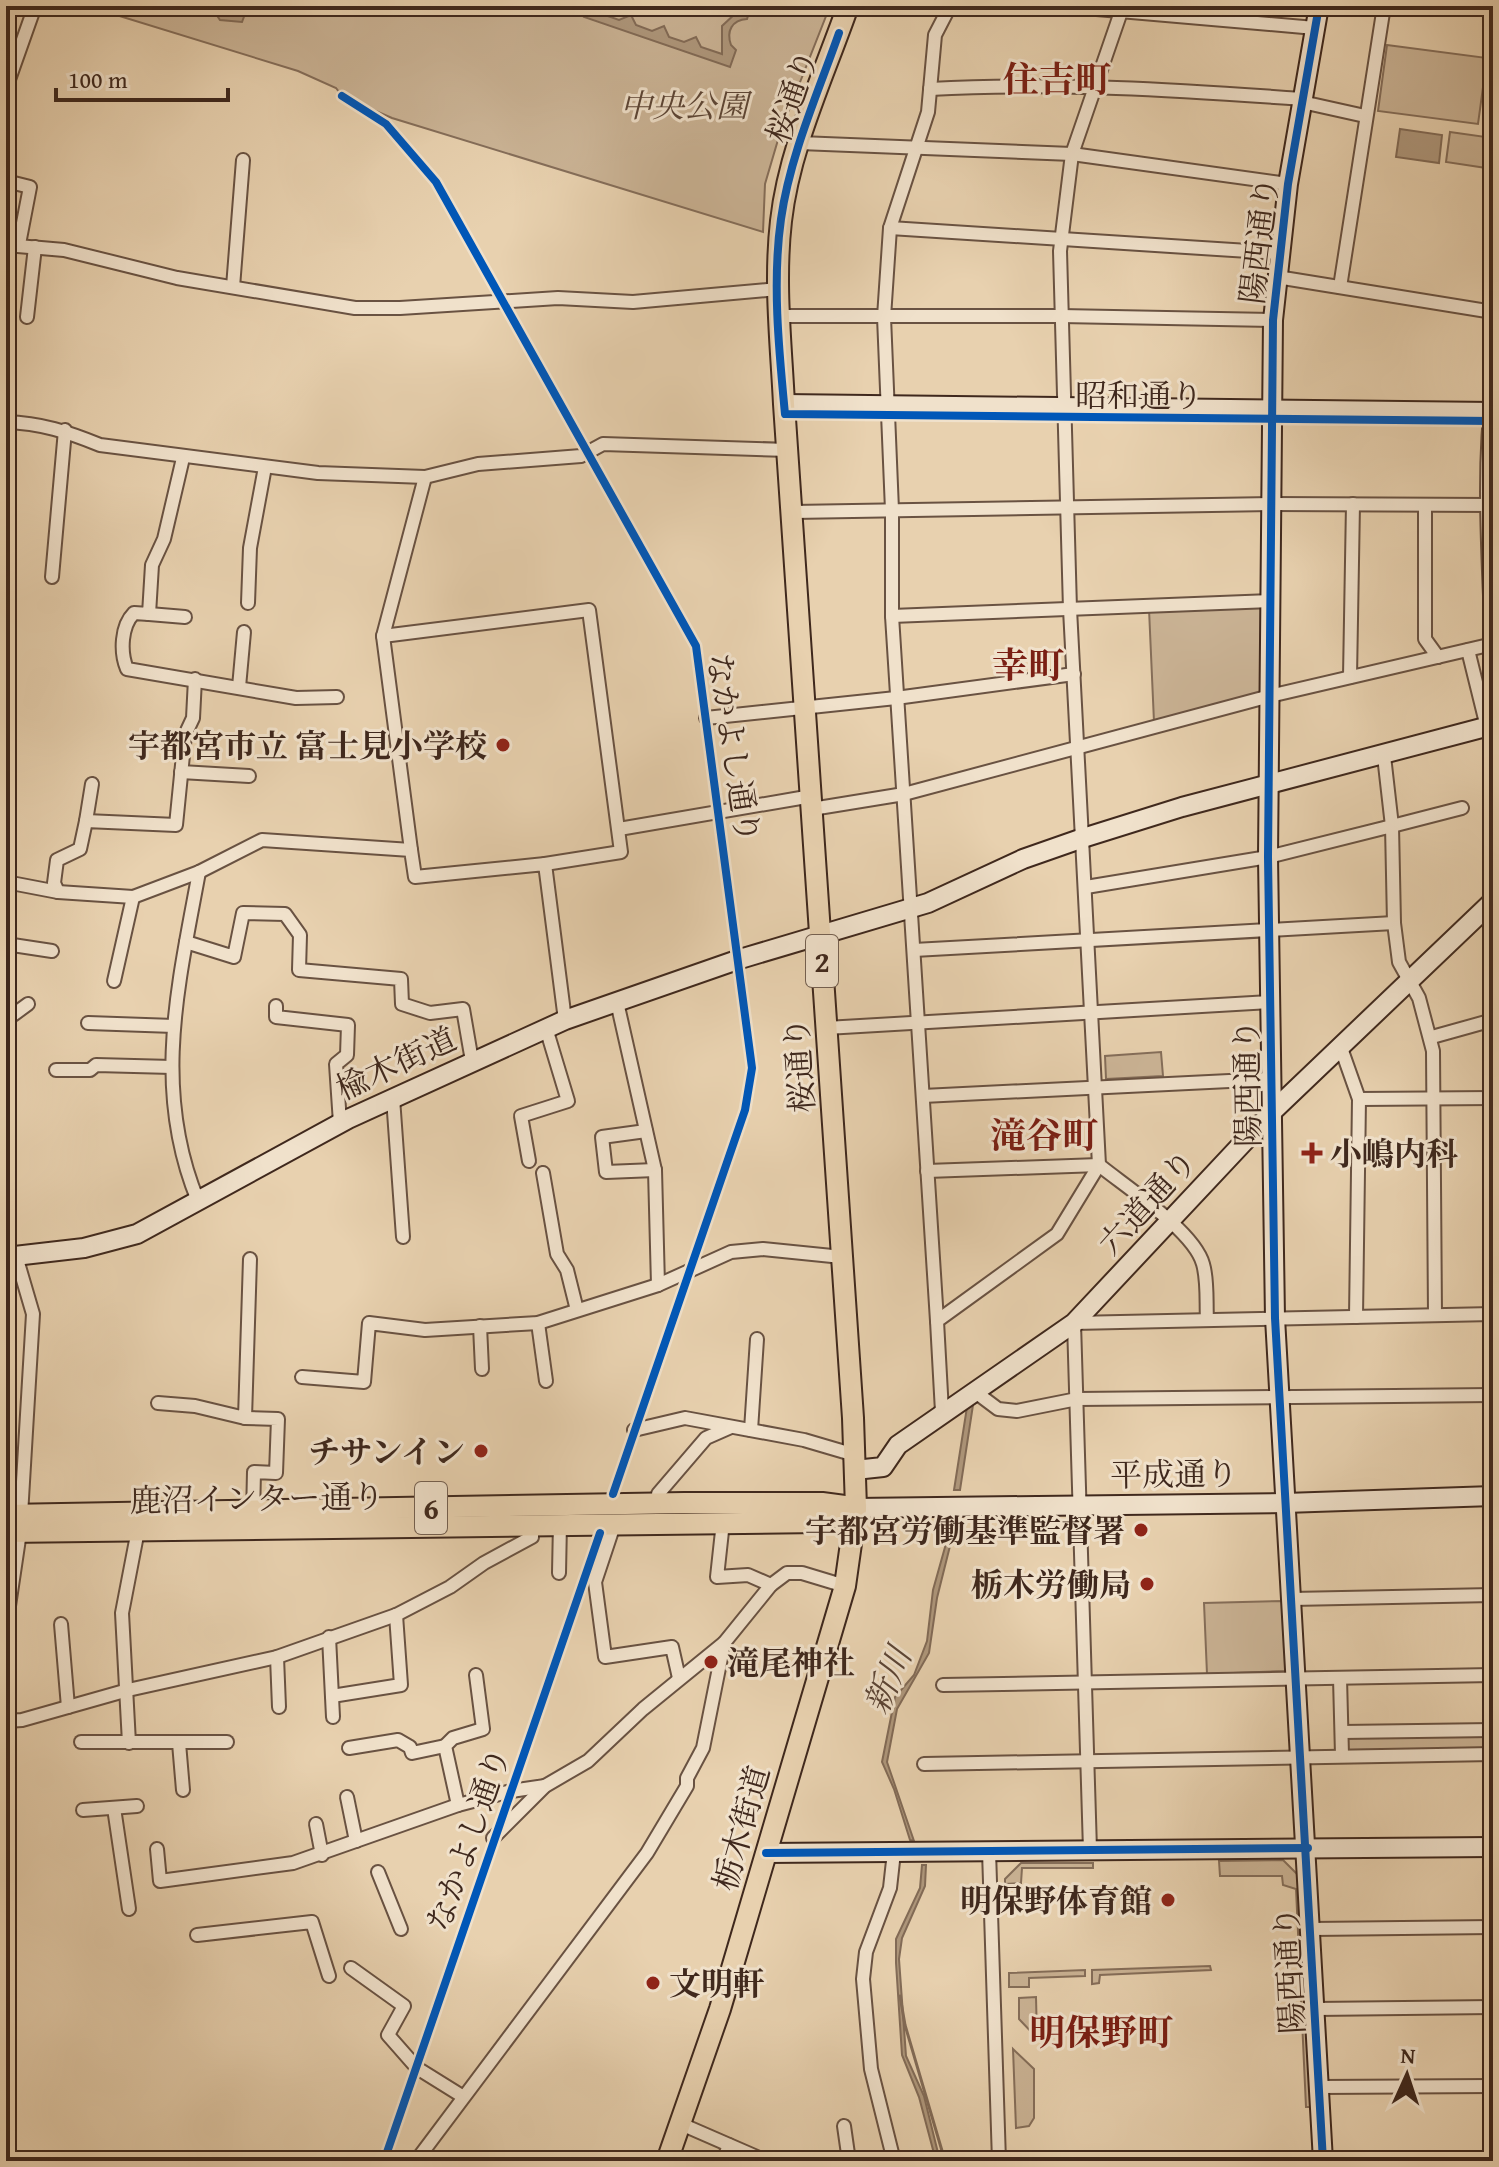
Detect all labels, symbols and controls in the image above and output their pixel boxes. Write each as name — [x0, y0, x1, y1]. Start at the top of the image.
street label: 桜通り — [754, 43, 830, 149]
scale bar — [56, 52, 228, 102]
district label: 住吉町 — [1003, 52, 1111, 105]
text: 100 m — [68, 62, 128, 97]
park label: 中央公園 — [620, 82, 753, 129]
street label: 陽西通り — [1228, 174, 1290, 306]
street label: 昭和通り — [1075, 372, 1203, 419]
district label: 幸町 — [992, 638, 1064, 691]
street label: なかよし通り — [696, 649, 772, 847]
place label: 宇都宮市立 富士見小学校 — [128, 722, 487, 769]
marker: 宇都宮市立 富士見小学校 — [494, 736, 512, 754]
road number: 2 — [806, 935, 838, 987]
street label: 楡木街道 — [328, 1015, 464, 1111]
street label: 桜通り — [772, 1015, 826, 1115]
street label: 陽西通り — [1222, 1019, 1272, 1147]
district label: 滝谷町 — [990, 1108, 1098, 1161]
place label: 小嶋内科 — [1330, 1130, 1458, 1177]
street label: 六道通り — [1087, 1139, 1207, 1265]
marker: 小嶋内科 — [1301, 1142, 1323, 1164]
place label: チサンイン — [308, 1428, 465, 1475]
marker: チサンイン — [472, 1442, 490, 1460]
street label: 平成通り — [1110, 1449, 1238, 1499]
street label: 鹿沼インター通り — [129, 1472, 385, 1524]
road number: 6 — [415, 1482, 447, 1534]
place label: 宇都宮労働基準監督署 — [805, 1507, 1125, 1554]
marker: 宇都宮労働基準監督署 — [1132, 1521, 1150, 1539]
place label: 栃木労働局 — [971, 1561, 1131, 1608]
marker: 栃木労働局 — [1138, 1575, 1156, 1593]
water label: 新川 — [851, 1635, 924, 1721]
place label: 滝尾神社 — [727, 1639, 855, 1686]
marker: 滝尾神社 — [702, 1653, 720, 1671]
street label: なかよし通り — [415, 1741, 521, 1937]
street label: 栃木街道 — [701, 1760, 781, 1896]
place label: 明保野体育館 — [960, 1877, 1152, 1924]
marker: 明保野体育館 — [1159, 1891, 1177, 1909]
street label: 陽西通り — [1262, 1905, 1316, 2035]
place label: 文明軒 — [669, 1960, 765, 2007]
marker: 文明軒 — [644, 1974, 662, 1992]
district label: 明保野町 — [1029, 2005, 1173, 2058]
north arrow — [1367, 2035, 1447, 2115]
text: N — [1400, 2039, 1417, 2071]

